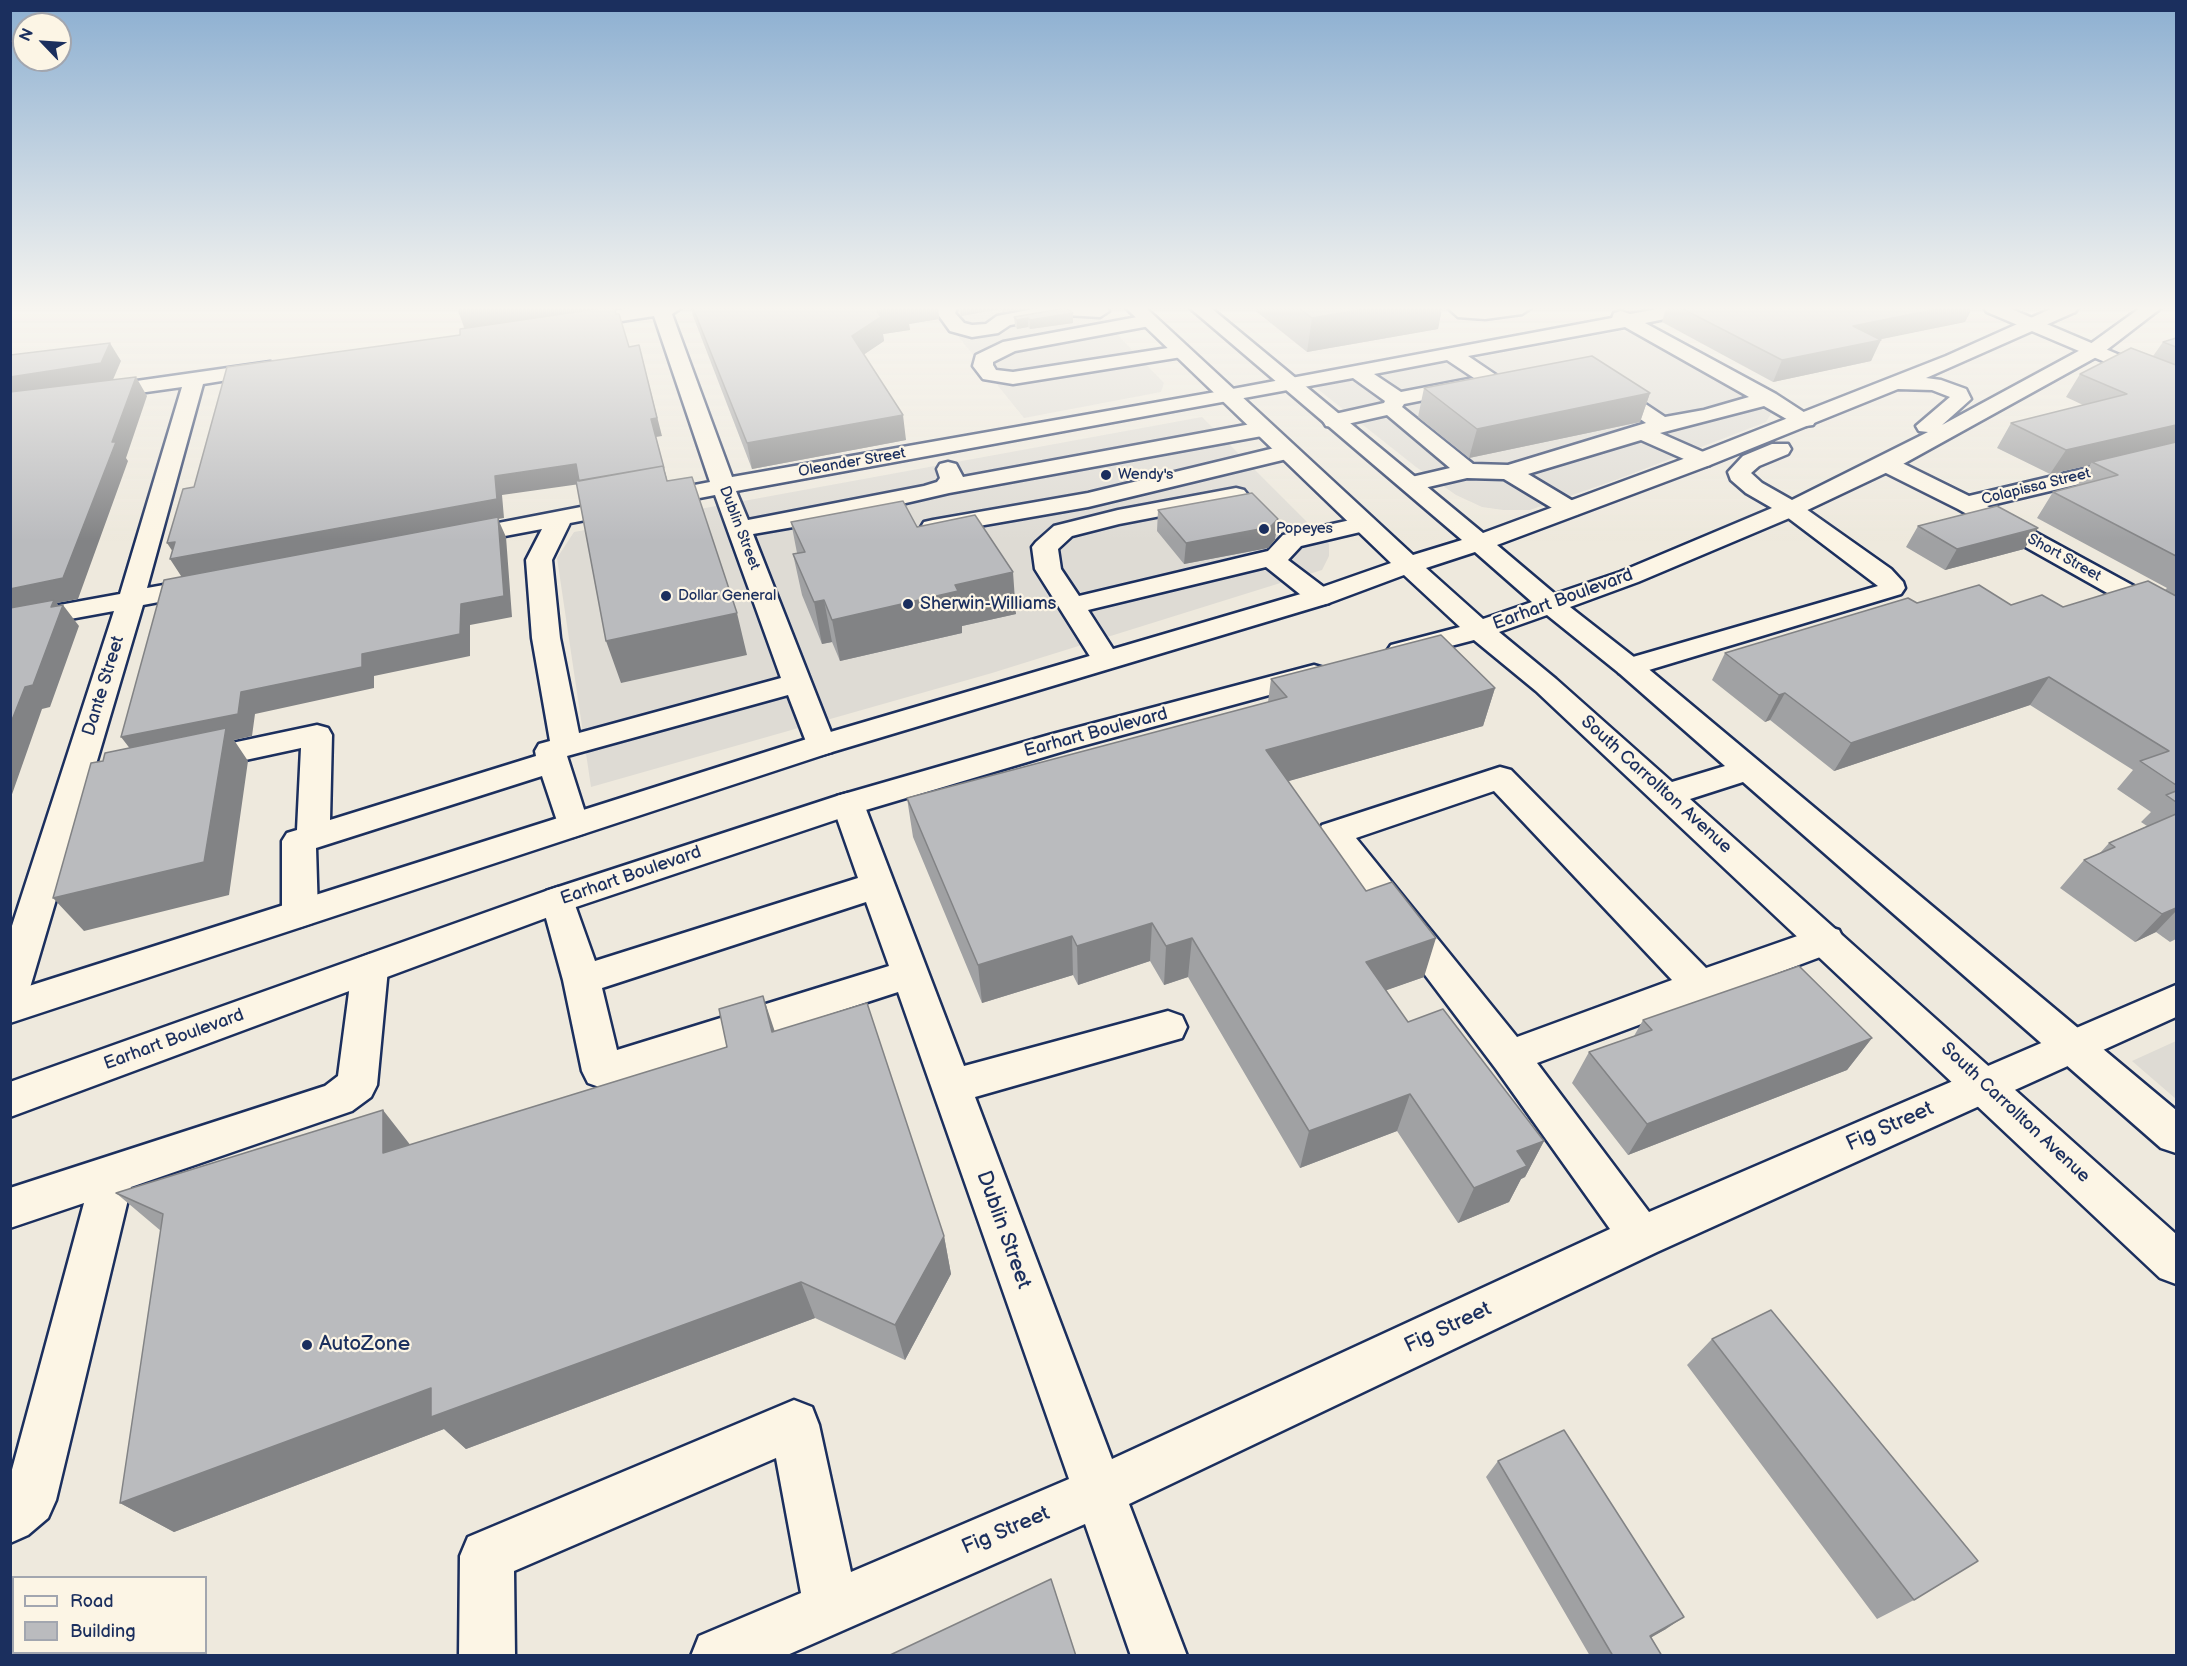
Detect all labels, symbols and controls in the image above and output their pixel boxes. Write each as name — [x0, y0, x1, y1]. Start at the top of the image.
north arrow — [12, 12, 72, 72]
text: N — [16, 26, 38, 44]
street label: Oleander Street — [797, 445, 907, 481]
street label: Colapissa Street — [1980, 465, 2092, 509]
place label: Wendy's — [1118, 466, 1173, 484]
marker: Wendy's — [1099, 468, 1113, 482]
street label: Dublin Street — [715, 484, 763, 572]
place label: Popeyes — [1276, 520, 1333, 538]
marker: Popeyes — [1257, 522, 1271, 536]
street label: Short Street — [2024, 530, 2104, 586]
street label: Earhart Boulevard — [1490, 565, 1636, 635]
place label: Dollar General — [678, 587, 776, 605]
marker: Dollar General — [659, 589, 673, 603]
place label: Sherwin-Williams — [920, 593, 1056, 615]
marker: Sherwin-Williams — [901, 597, 915, 611]
street label: Dante Street — [79, 634, 129, 738]
street label: Earhart Boulevard — [1022, 703, 1170, 763]
street label: South Carrollton Avenue — [1576, 711, 1736, 859]
street label: Earhart Boulevard — [558, 842, 704, 910]
street label: Earhart Boulevard — [101, 1005, 247, 1075]
street label: South Carrollton Avenue — [1936, 1038, 2094, 1188]
street label: Fig Street — [1842, 1097, 1938, 1157]
street label: Dublin Street — [970, 1168, 1036, 1292]
street label: Fig Street — [1401, 1297, 1495, 1359]
place label: AutoZone — [319, 1332, 410, 1358]
marker: AutoZone — [300, 1338, 314, 1352]
street label: Fig Street — [958, 1501, 1054, 1561]
legend — [12, 1576, 207, 1654]
text: Road — [70, 1591, 114, 1612]
text: Building — [70, 1621, 136, 1642]

